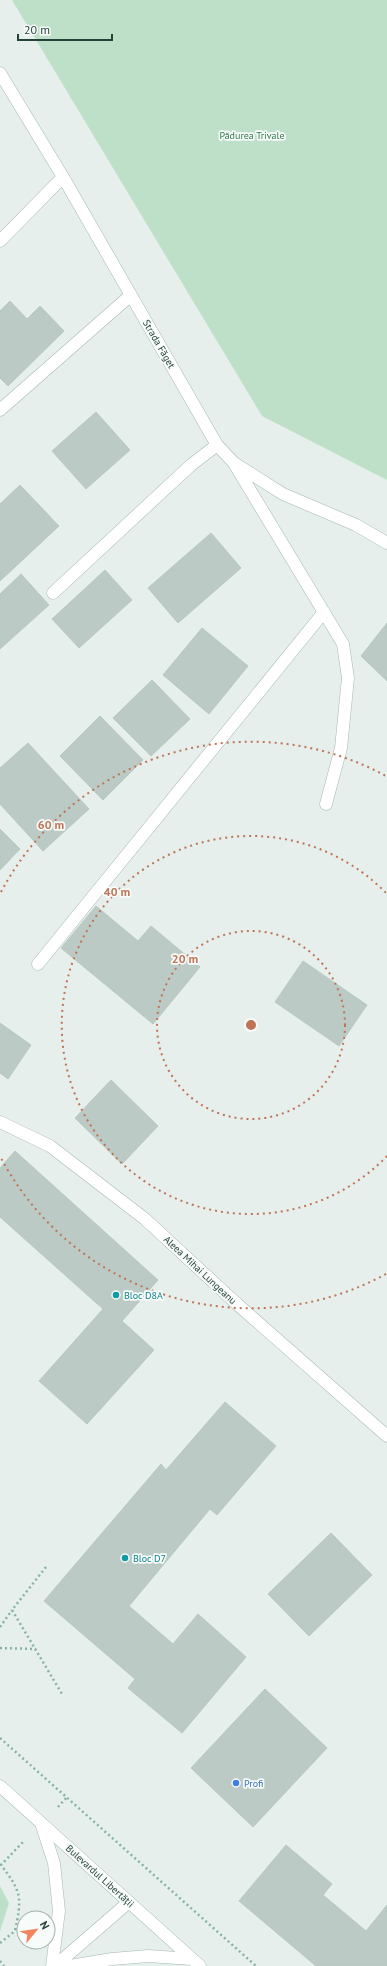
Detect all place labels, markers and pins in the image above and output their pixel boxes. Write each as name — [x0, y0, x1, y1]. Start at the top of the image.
centre of rings — [244, 1018, 258, 1032]
place label: Bloc D8A — [124, 1289, 163, 1302]
marker: Bloc D8A — [111, 1290, 121, 1300]
place label: Bloc D7 — [133, 1552, 166, 1565]
marker: Bloc D7 — [120, 1553, 130, 1563]
place label: Profi — [244, 1777, 263, 1790]
marker: Profi — [231, 1778, 241, 1788]

